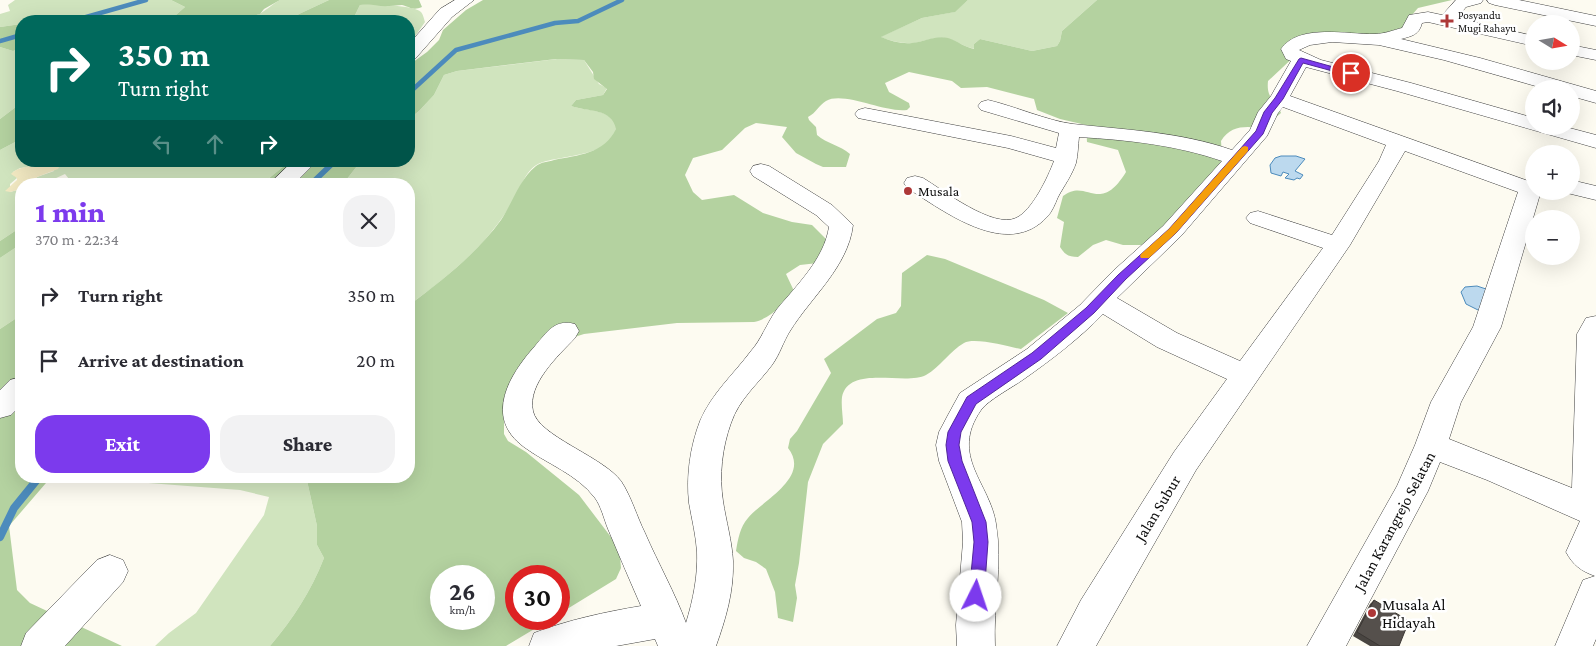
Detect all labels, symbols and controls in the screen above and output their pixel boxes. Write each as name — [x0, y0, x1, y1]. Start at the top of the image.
place label: Posyandu Mugi Rahayu — [1458, 9, 1516, 35]
marker: Posyandu Mugi Rahayu — [1440, 14, 1454, 28]
north arrow — [1525, 15, 1580, 70]
map controls — [1525, 15, 1580, 265]
icon: right — [35, 35, 100, 100]
text: 350 m — [118, 35, 210, 74]
pin — [1330, 52, 1372, 94]
icon: arrive — [1337, 59, 1365, 87]
text: Turn right — [118, 76, 209, 101]
button: sound — [1525, 80, 1580, 135]
icon: left — [148, 130, 176, 158]
icon: ahead — [201, 130, 229, 158]
icon: right — [254, 130, 282, 158]
button: + — [1525, 145, 1580, 200]
place label: Musala — [918, 183, 960, 199]
marker: Musala — [902, 185, 914, 197]
text: 1 min — [35, 195, 105, 228]
button: close — [343, 195, 395, 247]
button: − — [1525, 210, 1580, 265]
text: 370 m · 22:34 — [35, 231, 119, 248]
icon: right — [35, 282, 63, 310]
text: Turn right — [78, 285, 163, 306]
text: 350 m — [347, 285, 395, 306]
icon: arrive — [35, 347, 63, 375]
text: Arrive at destination — [78, 350, 244, 371]
text: 20 m — [356, 350, 395, 371]
button: Exit — [35, 415, 210, 473]
button: Share — [220, 415, 395, 473]
street label: Jalan Karangrejo Selatan — [1349, 448, 1440, 596]
street label: Jalan Subur — [1130, 472, 1185, 546]
speed limit sign: 30 — [505, 565, 570, 630]
position arrow — [949, 569, 1001, 621]
text: 26 — [449, 578, 476, 605]
place label: Musala Al Hidayah — [1382, 596, 1445, 632]
text: km/h — [450, 603, 475, 617]
marker: Musala Al Hidayah — [1366, 607, 1378, 619]

